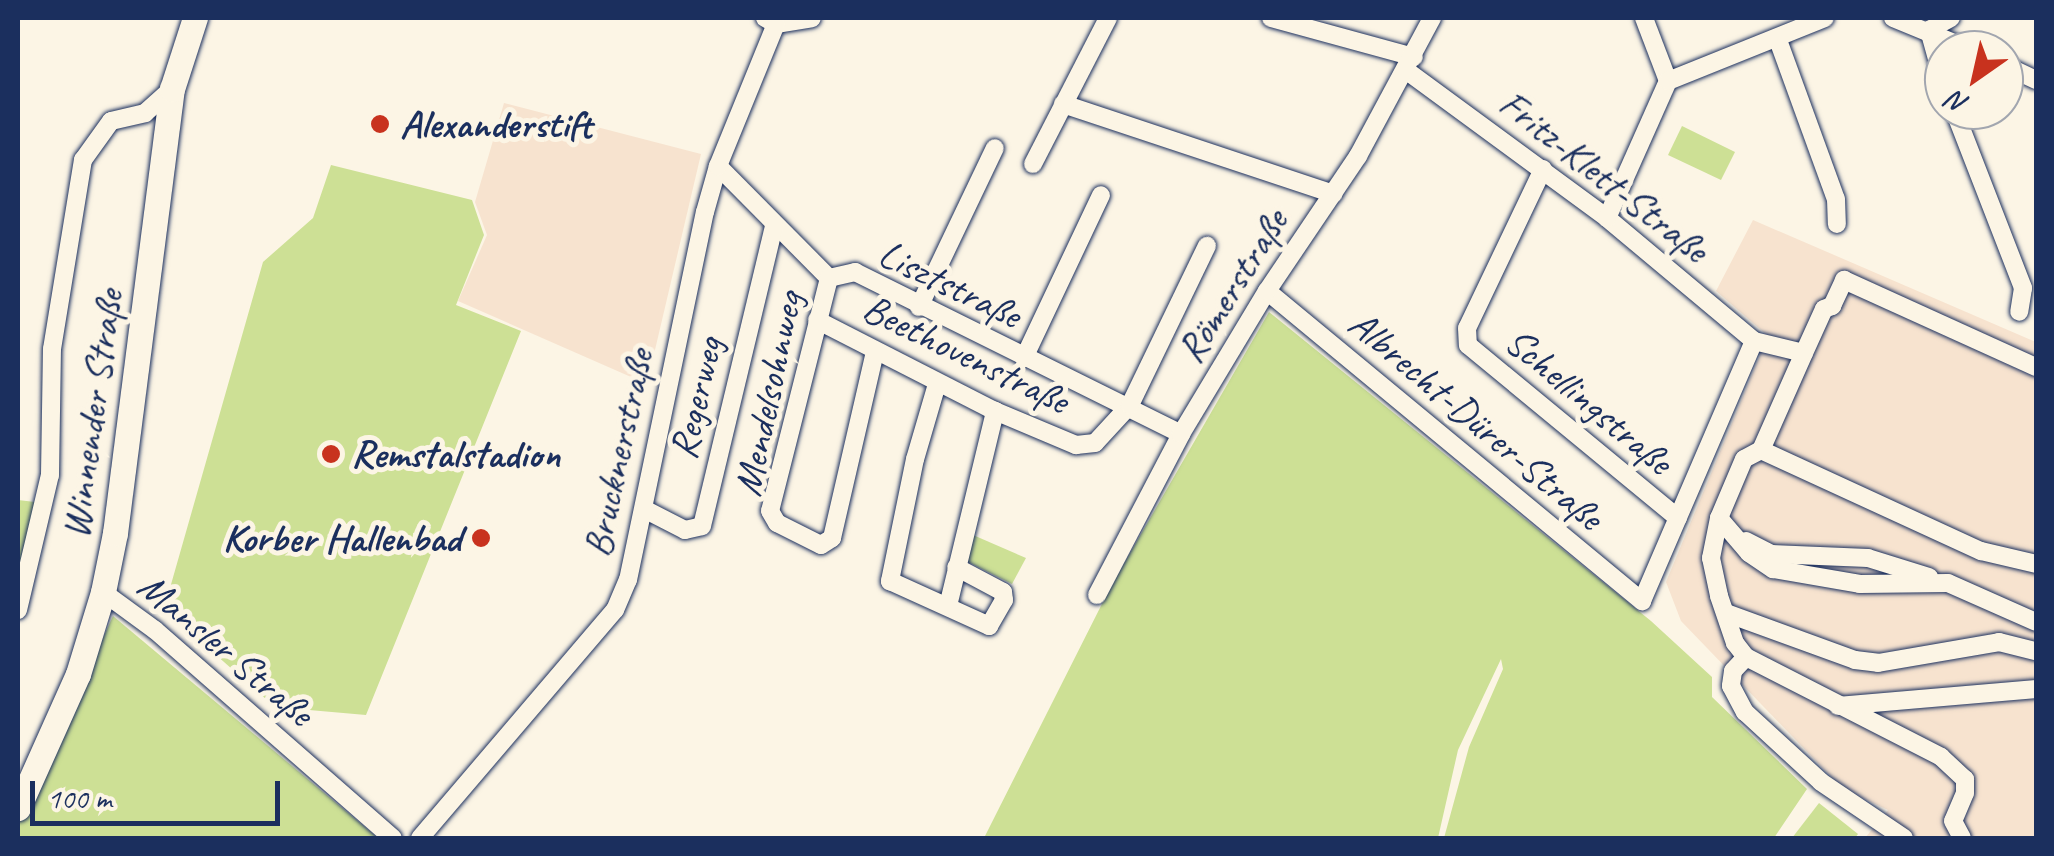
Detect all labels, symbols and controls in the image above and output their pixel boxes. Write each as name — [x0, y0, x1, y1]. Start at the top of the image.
north arrow — [1924, 30, 2024, 130]
street label: Fritz-Klett-Straße — [1490, 79, 1718, 273]
text: N — [1941, 84, 1975, 123]
place label: Alexanderstift — [400, 100, 592, 148]
marker: Alexanderstift — [369, 113, 391, 135]
street label: Römerstraße — [1166, 201, 1298, 371]
street label: Lisztstraße — [871, 229, 1029, 339]
street label: Beethovenstraße — [855, 284, 1077, 424]
street label: Winnender Straße — [51, 286, 133, 542]
street label: Mendelsohnweg — [723, 288, 813, 500]
street label: Albrecht-Dürer-Straße — [1339, 300, 1613, 540]
street label: Schellingstraße — [1496, 317, 1682, 485]
street label: Regerweg — [659, 332, 733, 464]
street label: Brucknerstraße — [573, 345, 663, 561]
place label: Remstalstadion — [351, 430, 560, 478]
marker: Remstalstadion — [320, 443, 342, 465]
place label: Korber Hallenbad — [221, 514, 461, 562]
marker: Korber Hallenbad — [470, 527, 492, 549]
street label: Mansler Straße — [128, 561, 324, 737]
scale bar — [35, 761, 285, 823]
text: 100 m — [47, 779, 112, 817]

